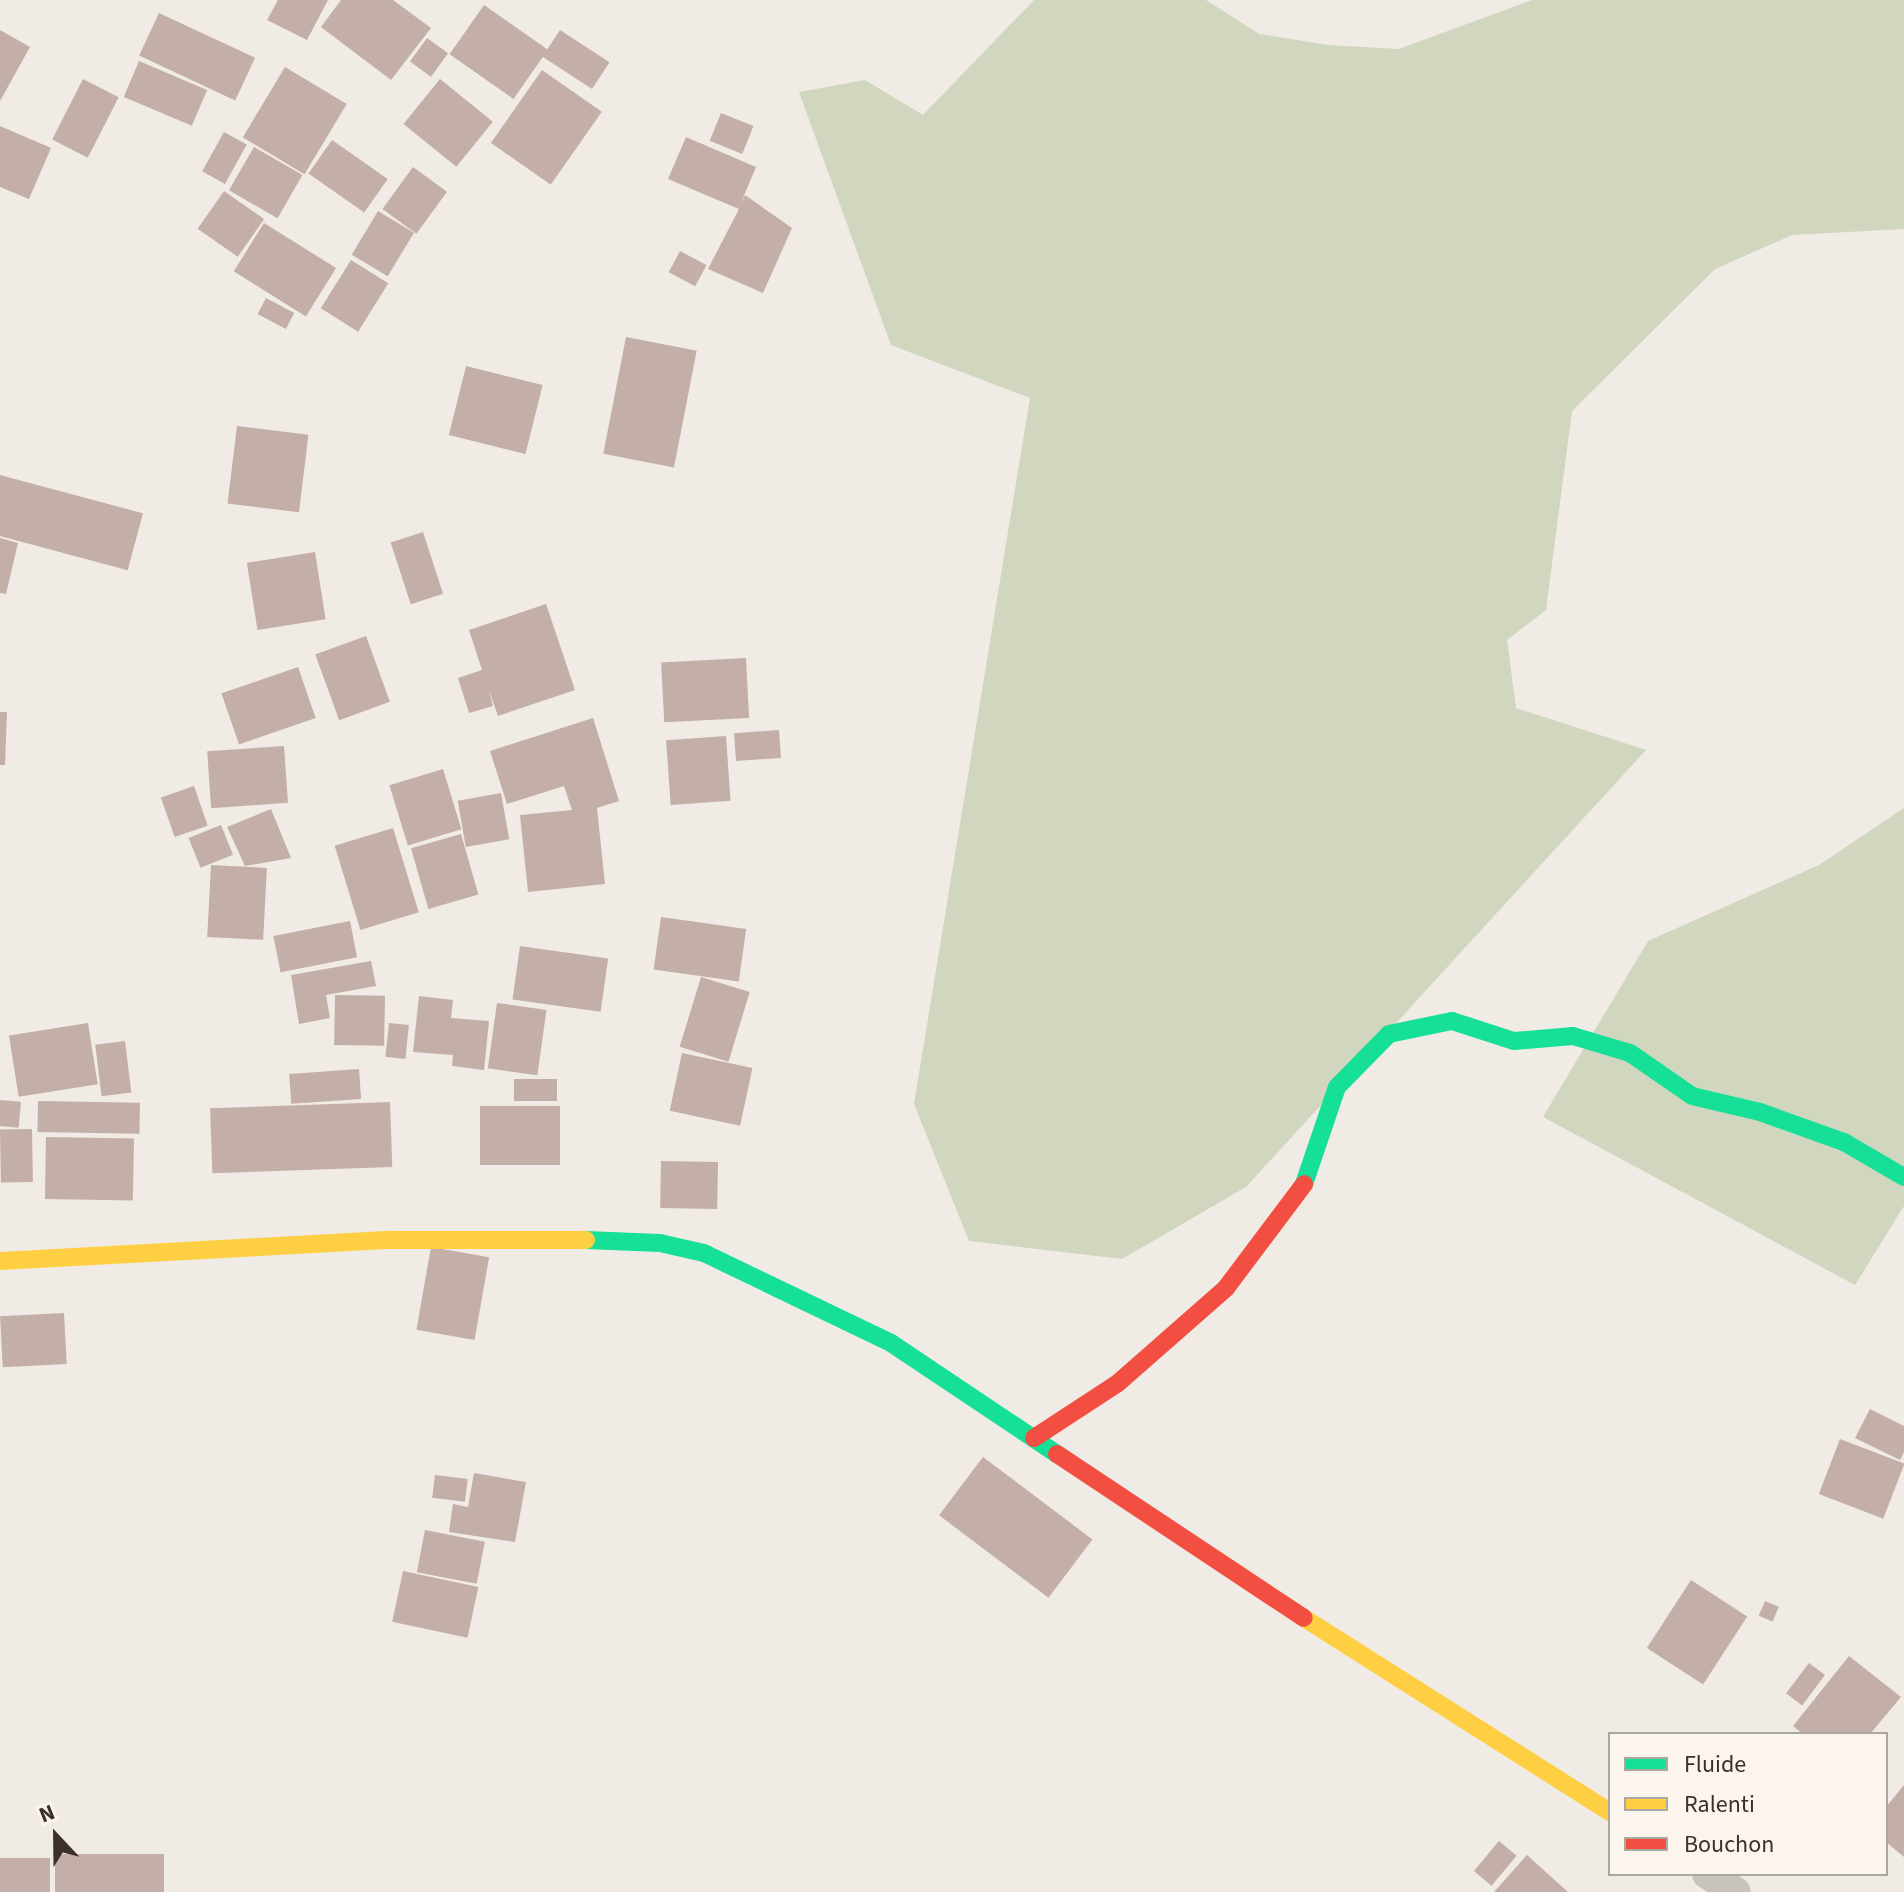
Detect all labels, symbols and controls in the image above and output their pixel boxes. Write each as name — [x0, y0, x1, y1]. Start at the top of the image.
legend — [1608, 1732, 1888, 1876]
text: Fluide — [1684, 1747, 1746, 1782]
text: Ralenti — [1684, 1787, 1755, 1822]
north arrow — [16, 1796, 96, 1876]
text: N — [34, 1796, 60, 1831]
text: Bouchon — [1684, 1827, 1774, 1862]

